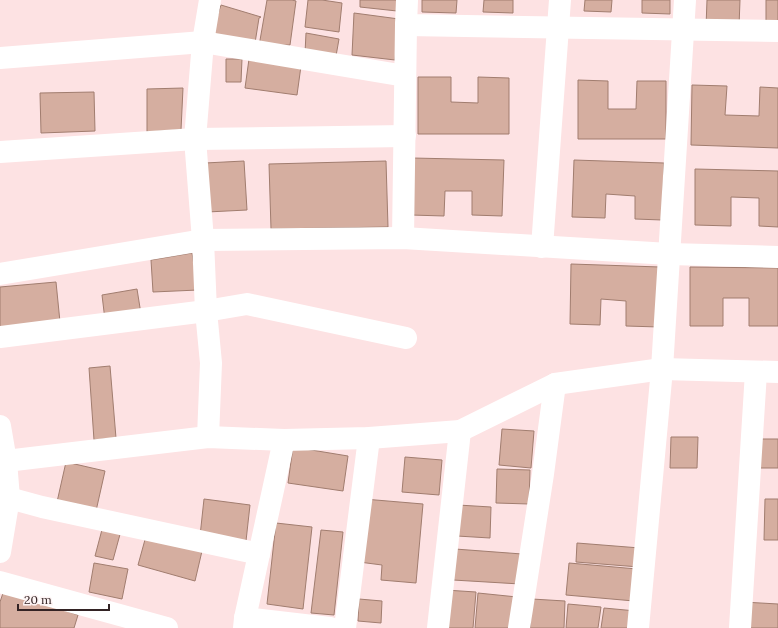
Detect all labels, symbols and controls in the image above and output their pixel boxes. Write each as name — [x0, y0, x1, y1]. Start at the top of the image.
scale bar — [18, 586, 109, 612]
text: 20 m — [24, 592, 52, 607]

